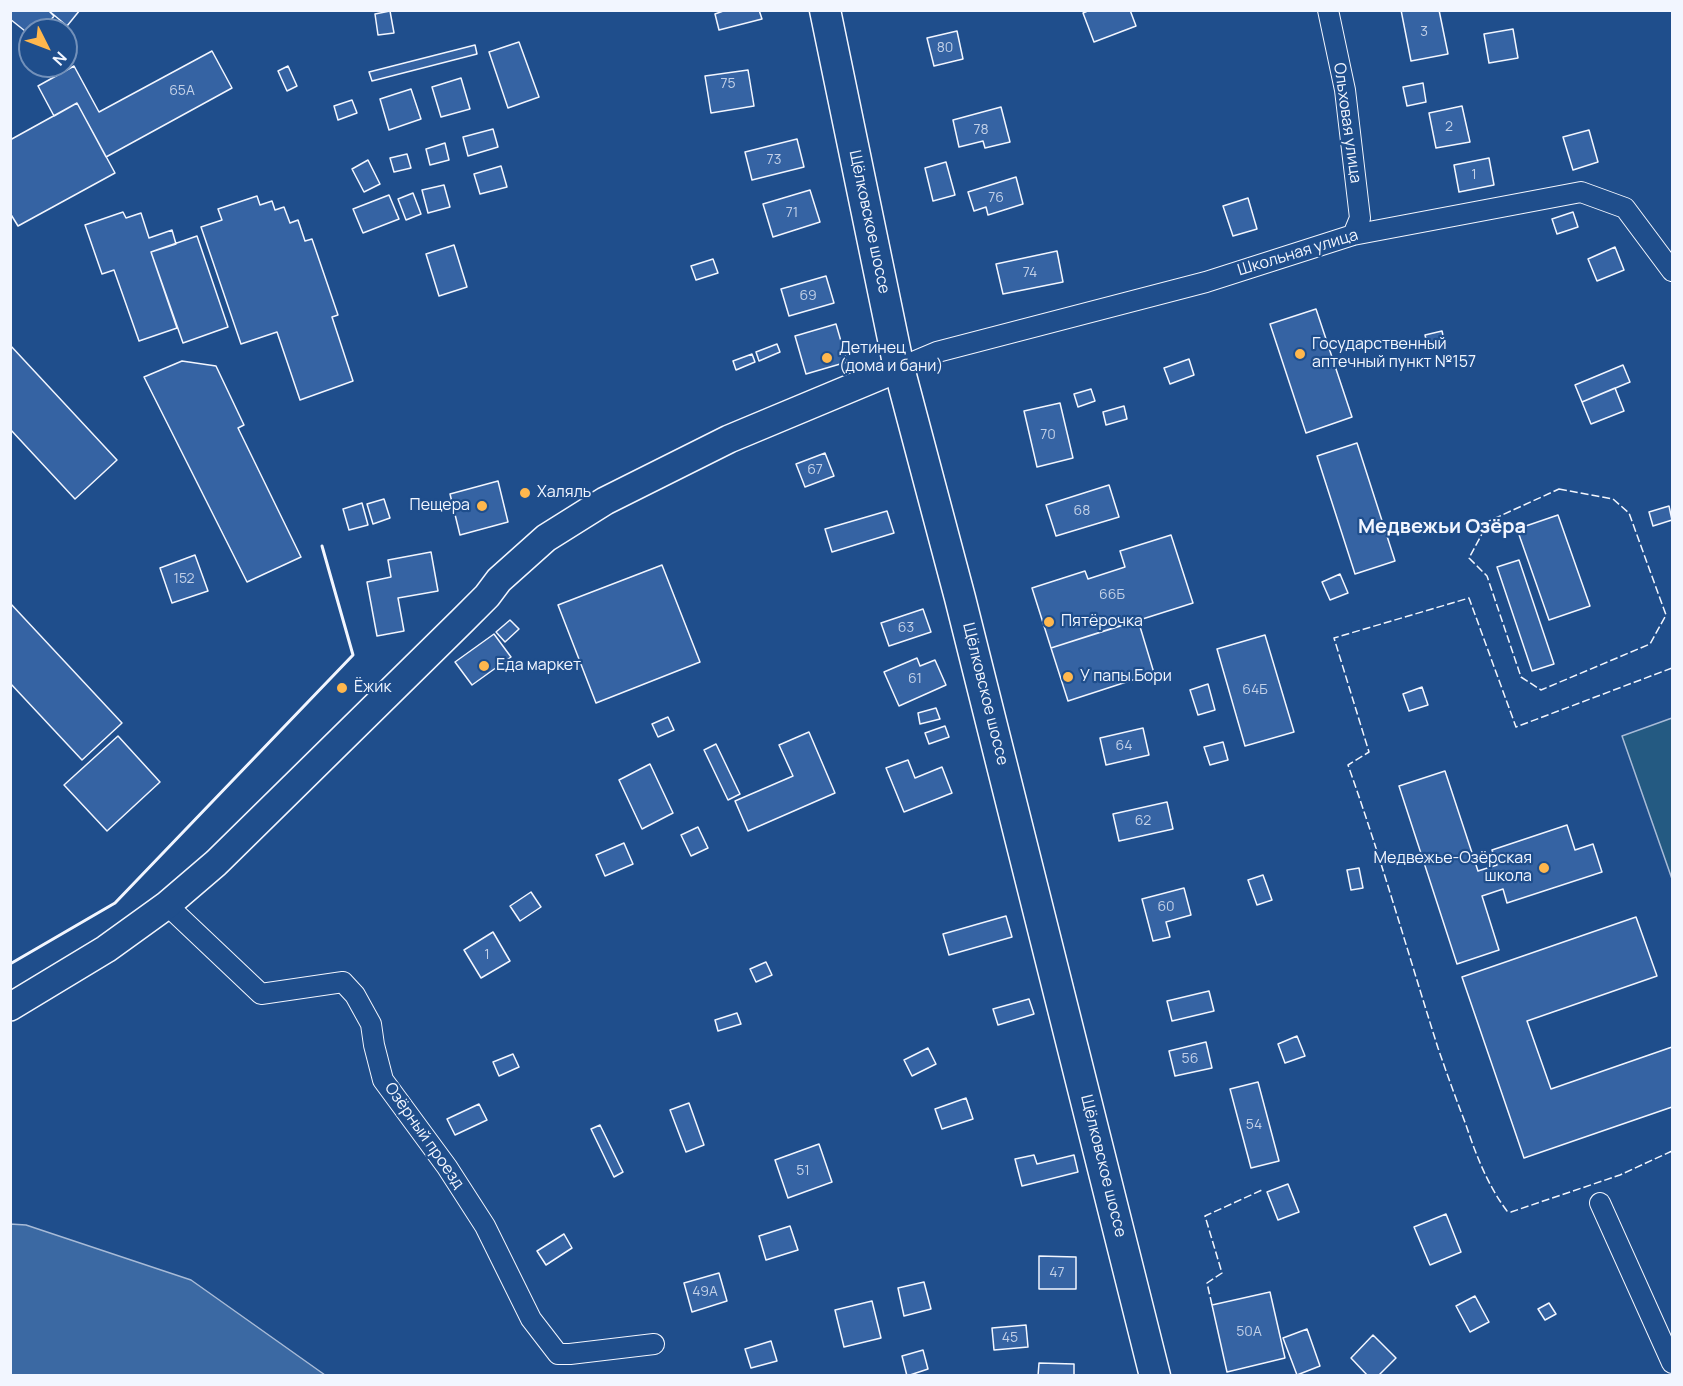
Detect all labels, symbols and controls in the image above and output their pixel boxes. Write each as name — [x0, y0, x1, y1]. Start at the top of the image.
north arrow — [18, 18, 78, 78]
house number: 3 — [1420, 24, 1428, 40]
house number: 80 — [937, 40, 953, 56]
text: N — [48, 47, 72, 70]
street label: Ольховая улица — [1329, 61, 1365, 185]
house number: 75 — [720, 76, 736, 92]
house number: 65А — [169, 83, 195, 99]
house number: 2 — [1445, 119, 1453, 135]
house number: 78 — [973, 122, 989, 138]
street label: Щёлковское шоссе — [844, 148, 894, 296]
house number: 73 — [767, 152, 781, 168]
house number: 1 — [1471, 167, 1477, 183]
house number: 76 — [988, 190, 1004, 206]
house number: 71 — [786, 205, 798, 221]
street label: Школьная улица — [1235, 226, 1361, 280]
house number: 74 — [1023, 265, 1037, 281]
house number: 69 — [799, 288, 817, 304]
place label: Государственный аптечный пункт №157 — [1312, 335, 1476, 373]
place label: Детинец (дома и бани) — [839, 339, 943, 377]
marker: Государственный аптечный пункт №157 — [1293, 347, 1307, 361]
marker: Детинец (дома и бани) — [820, 351, 834, 365]
house number: 70 — [1040, 427, 1056, 443]
house number: 67 — [807, 462, 823, 478]
place label: Халяль — [537, 483, 591, 503]
marker: Халяль — [518, 486, 532, 500]
place label: Пещера — [410, 496, 470, 516]
marker: Пещера — [475, 499, 489, 513]
house number: 68 — [1074, 503, 1090, 519]
district label: Медвежьи Озёра — [1358, 515, 1526, 539]
house number: 152 — [173, 571, 195, 587]
house number: 66Б — [1099, 587, 1125, 603]
place label: Пятёрочка — [1061, 612, 1143, 632]
marker: Пятёрочка — [1042, 615, 1056, 629]
house number: 63 — [898, 620, 914, 636]
street label: Щёлковское шоссе — [958, 621, 1012, 767]
place label: Еда маркет — [496, 656, 581, 676]
marker: Еда маркет — [477, 659, 491, 673]
place label: У папы Бори — [1080, 667, 1172, 687]
marker: У папы Бори — [1061, 670, 1075, 684]
house number: 61 — [908, 671, 922, 687]
place label: Ёжик — [354, 678, 391, 698]
marker: Ёжик — [335, 681, 349, 695]
house number: 64Б — [1242, 682, 1268, 698]
house number: 64 — [1116, 738, 1132, 754]
house number: 62 — [1135, 813, 1151, 829]
place label: Медвежье-Озёрская школа — [1374, 849, 1532, 887]
marker: Медвежье-Озёрская школа — [1537, 861, 1551, 875]
house number: 60 — [1157, 899, 1175, 915]
house number: 1 — [484, 947, 490, 963]
house number: 56 — [1182, 1051, 1198, 1067]
street label: Озёрный проезд — [380, 1079, 468, 1193]
street label: Щёлковское шоссе — [1076, 1093, 1130, 1239]
house number: 54 — [1246, 1117, 1262, 1133]
house number: 51 — [796, 1163, 810, 1179]
house number: 47 — [1049, 1265, 1065, 1281]
house number: 49А — [692, 1284, 718, 1300]
house number: 50А — [1236, 1324, 1262, 1340]
house number: 45 — [1002, 1330, 1018, 1346]

